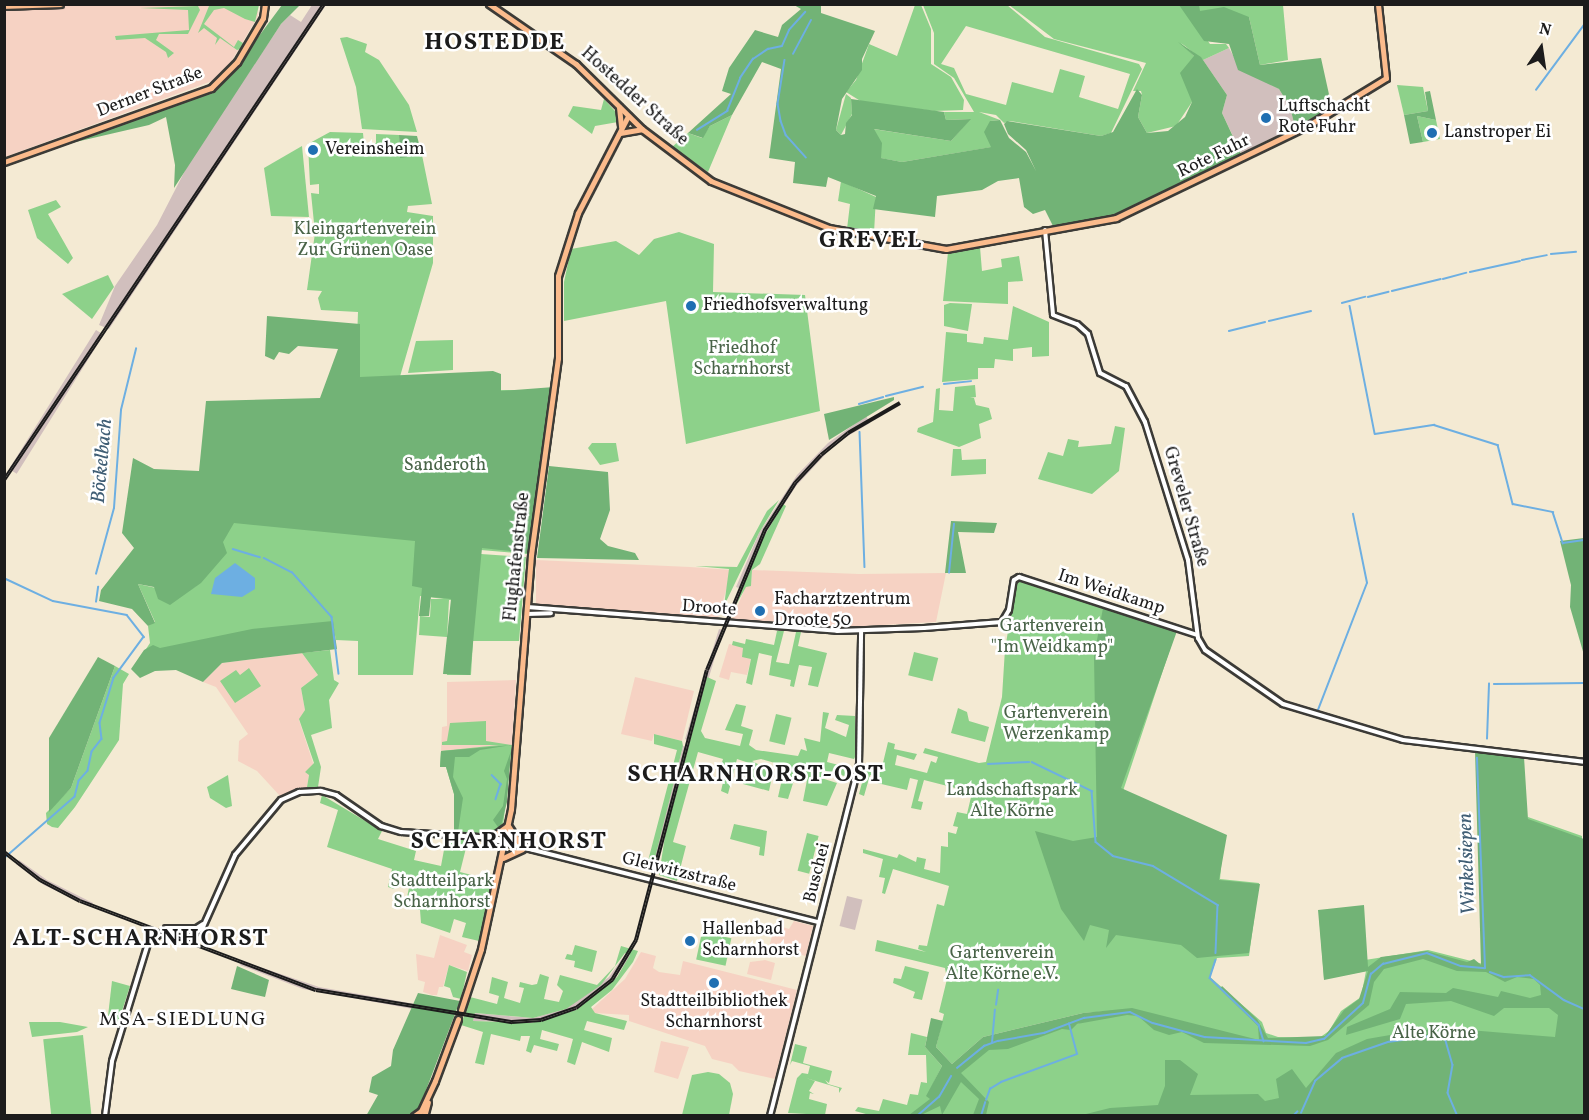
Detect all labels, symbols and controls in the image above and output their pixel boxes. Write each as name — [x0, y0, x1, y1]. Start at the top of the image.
north arrow — [1511, 18, 1571, 78]
text: N — [1537, 18, 1553, 42]
district label: HOSTEDDE — [424, 30, 566, 58]
street label: Hostedder Straße — [576, 43, 692, 151]
street label: Derner Straße — [94, 63, 206, 123]
place label: Luftschacht Rote Fuhr — [1278, 97, 1370, 140]
marker: Luftschacht Rote Fuhr — [1259, 111, 1273, 125]
place label: Lanstroper Ei — [1444, 122, 1551, 144]
marker: Lanstroper Ei — [1425, 126, 1439, 140]
street label: Rote Fuhr — [1174, 130, 1254, 184]
place label: Vereinsheim — [325, 139, 425, 161]
marker: Vereinsheim — [306, 143, 320, 157]
park label: Kleingartenverein Zur Grünen Oase — [294, 220, 436, 262]
district label: GREVEL — [819, 228, 923, 256]
place label: Friedhofsverwaltung — [703, 295, 868, 317]
marker: Friedhofsverwaltung — [684, 299, 698, 313]
park label: Friedhof Scharnhorst — [693, 339, 791, 382]
water label: Böckelbach — [87, 418, 119, 504]
street label: Greveler Straße — [1158, 444, 1212, 570]
park label: Sanderoth — [404, 455, 486, 477]
street label: Flughafenstraße — [500, 491, 536, 623]
street label: Im Weidkamp — [1055, 565, 1167, 621]
place label: Facharztzentrum Droote 50 — [774, 590, 911, 632]
street label: Droote — [681, 596, 737, 622]
marker: Facharztzentrum Droote 50 — [751, 602, 769, 620]
park label: Gartenverein "Im Weidkamp" — [991, 617, 1113, 660]
park label: Gartenverein Werzenkamp — [1003, 704, 1109, 746]
district label: SCHARNHORST-OST — [627, 762, 885, 790]
park label: Landschaftspark Alte Körne — [946, 781, 1078, 824]
water label: Winkelsiepen — [1454, 813, 1482, 915]
district label: SCHARNHORST — [410, 829, 608, 857]
street label: Buschei — [800, 841, 836, 905]
street label: Gleiwitzstraße — [620, 848, 738, 898]
park label: Stadtteilpark Scharnhorst — [390, 872, 494, 914]
place label: Hallenbad Scharnhorst — [702, 920, 799, 962]
district label: ALT-SCHARNHORST — [12, 926, 270, 954]
marker: Hallenbad Scharnhorst — [683, 934, 697, 948]
park label: Gartenverein Alte Körne e.V. — [946, 944, 1058, 986]
marker: Stadtteilbibliothek Scharnhorst — [707, 976, 721, 990]
place label: Stadtteilbibliothek Scharnhorst — [640, 992, 788, 1034]
district label: MSA-SIEDLUNG — [99, 1008, 267, 1032]
park label: Alte Körne — [1392, 1023, 1476, 1045]

